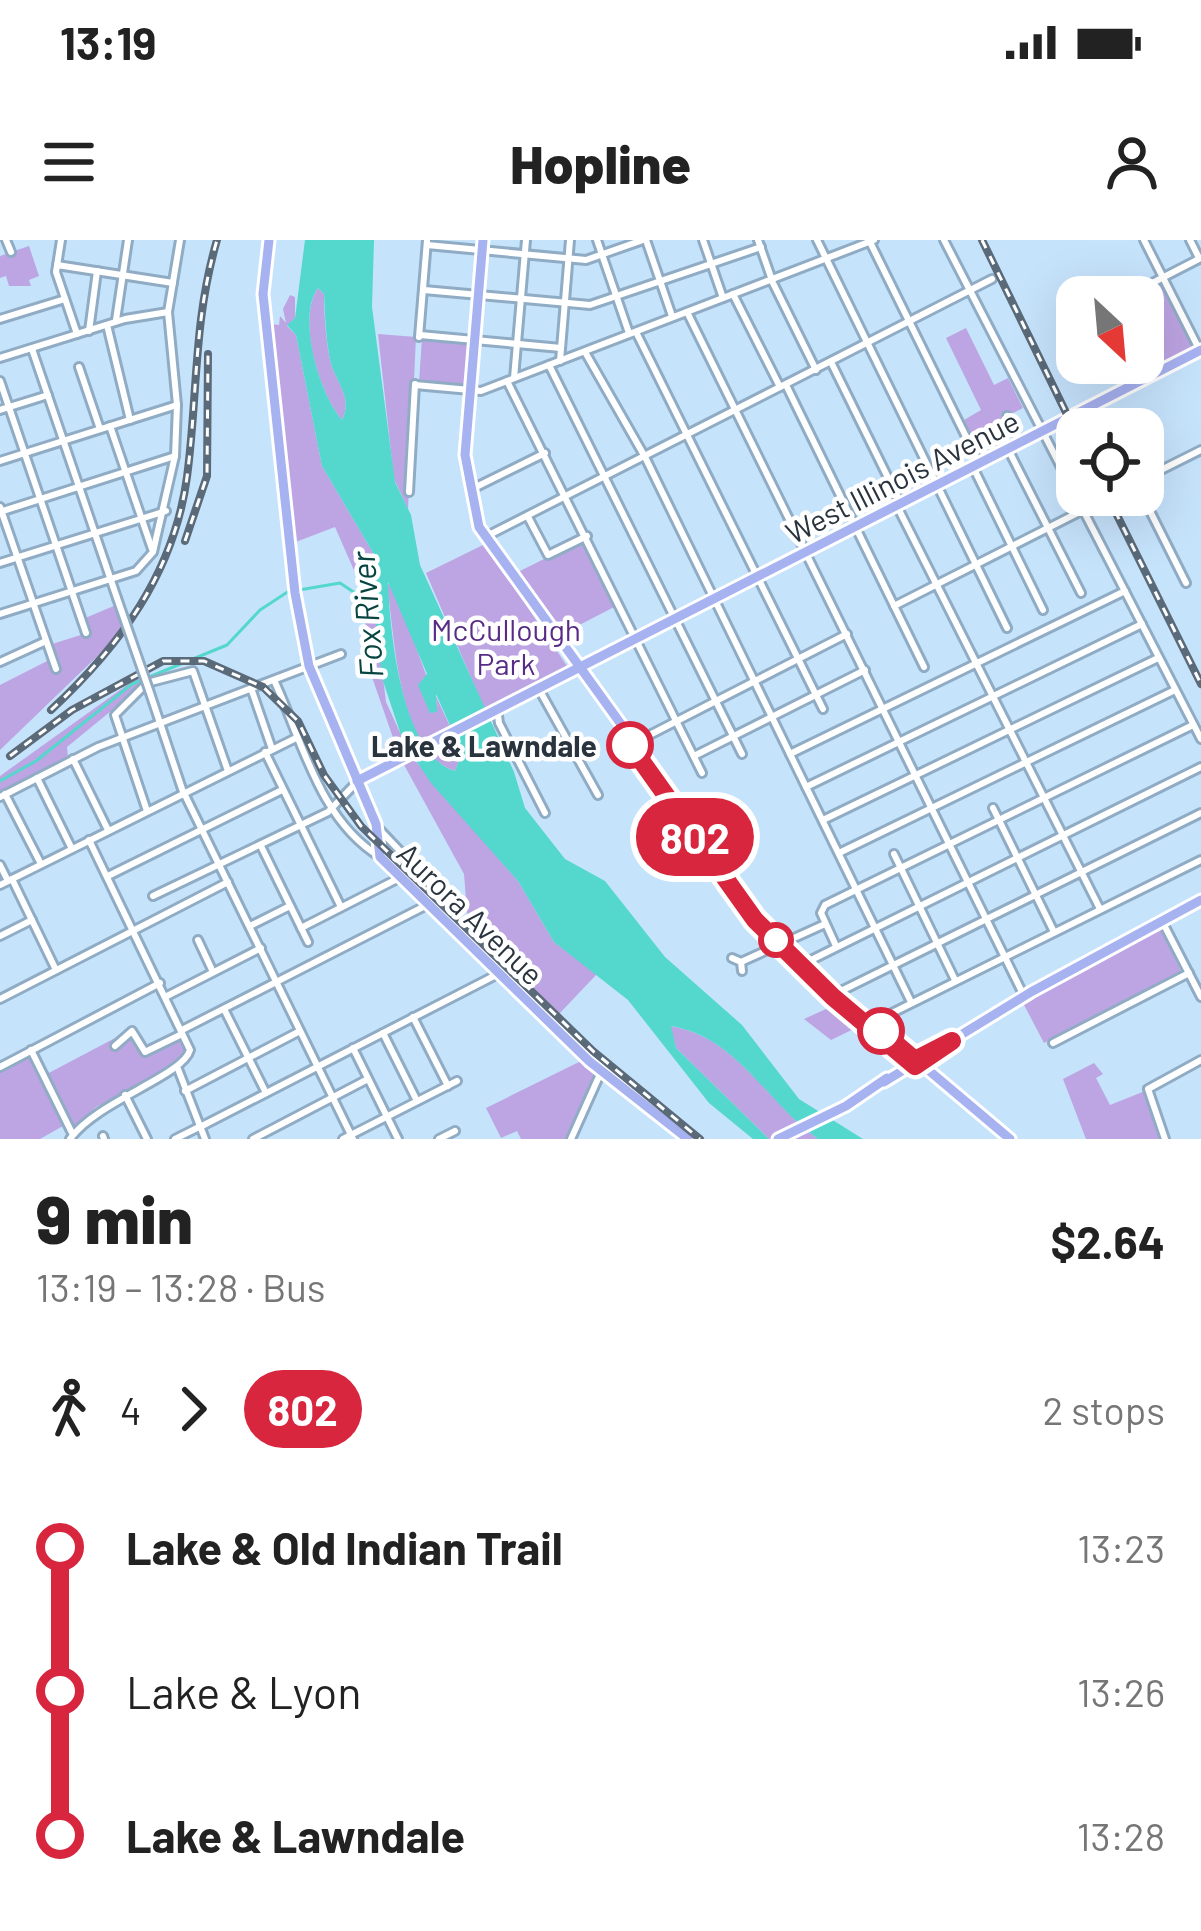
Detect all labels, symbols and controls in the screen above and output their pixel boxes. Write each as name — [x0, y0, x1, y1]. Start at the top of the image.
text: 13:19 — [60, 15, 156, 69]
icon: menu — [36, 129, 102, 195]
icon: person — [1099, 129, 1165, 195]
text: Hopline — [510, 130, 691, 195]
north arrow — [1056, 276, 1164, 384]
map controls — [1056, 276, 1164, 516]
street label: West Illinois Avenue — [779, 402, 1025, 550]
button: locate — [1056, 408, 1164, 516]
water label: Fox River — [342, 549, 390, 680]
park label: McCullough Park — [431, 611, 581, 681]
marker: Lake & Lawndale — [608, 723, 652, 767]
place label: Lake & Lawndale — [371, 727, 597, 763]
line badge: 802 — [626, 798, 764, 876]
text: 802 — [660, 812, 730, 862]
street label: Aurora Avenue — [391, 834, 551, 992]
unlabelled marker — [760, 924, 792, 956]
unlabelled marker — [859, 1009, 903, 1053]
text: 9 min — [36, 1178, 193, 1257]
text: $2.64 — [1051, 1214, 1165, 1268]
text: 13:19 – 13:28 · Bus — [36, 1263, 326, 1310]
icon: walk — [36, 1376, 102, 1442]
icon: forward — [160, 1376, 226, 1442]
text: 802 — [268, 1384, 338, 1434]
text: 4 — [120, 1386, 142, 1433]
text: 2 stops — [1042, 1386, 1165, 1433]
text: Lake & Old Indian Trail — [126, 1520, 563, 1574]
text: 13:23 — [1077, 1524, 1165, 1571]
text: Lake & Lyon — [126, 1664, 362, 1718]
text: 13:26 — [1077, 1668, 1165, 1715]
text: Lake & Lawndale — [126, 1808, 465, 1862]
text: 13:28 — [1077, 1812, 1165, 1859]

